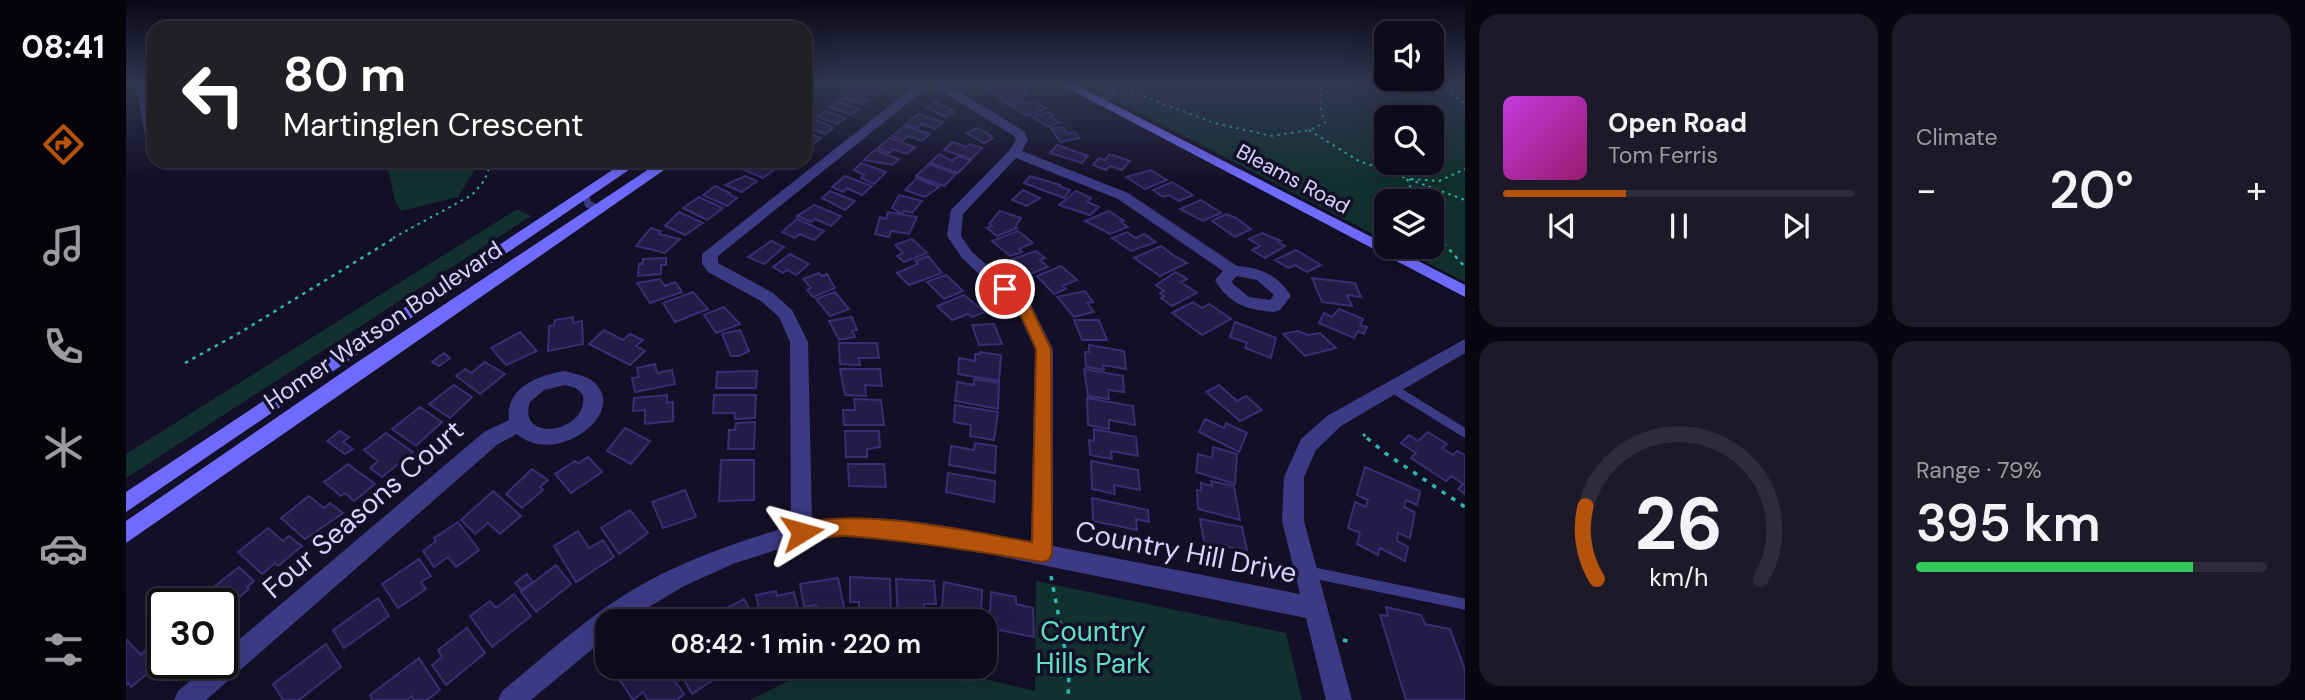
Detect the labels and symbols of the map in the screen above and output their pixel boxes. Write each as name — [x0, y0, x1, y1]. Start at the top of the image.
street label: Bleams Road — [1231, 137, 1355, 221]
street label: Homer Watson Boulevard — [258, 234, 508, 416]
pin — [975, 259, 1035, 319]
street label: Four Seasons Court — [255, 412, 471, 606]
position arrow — [765, 495, 839, 569]
street label: Country Hill Drive — [1072, 512, 1300, 592]
speed limit sign: 30 — [147, 588, 238, 679]
park label: Country Hills Park — [1035, 613, 1151, 682]

